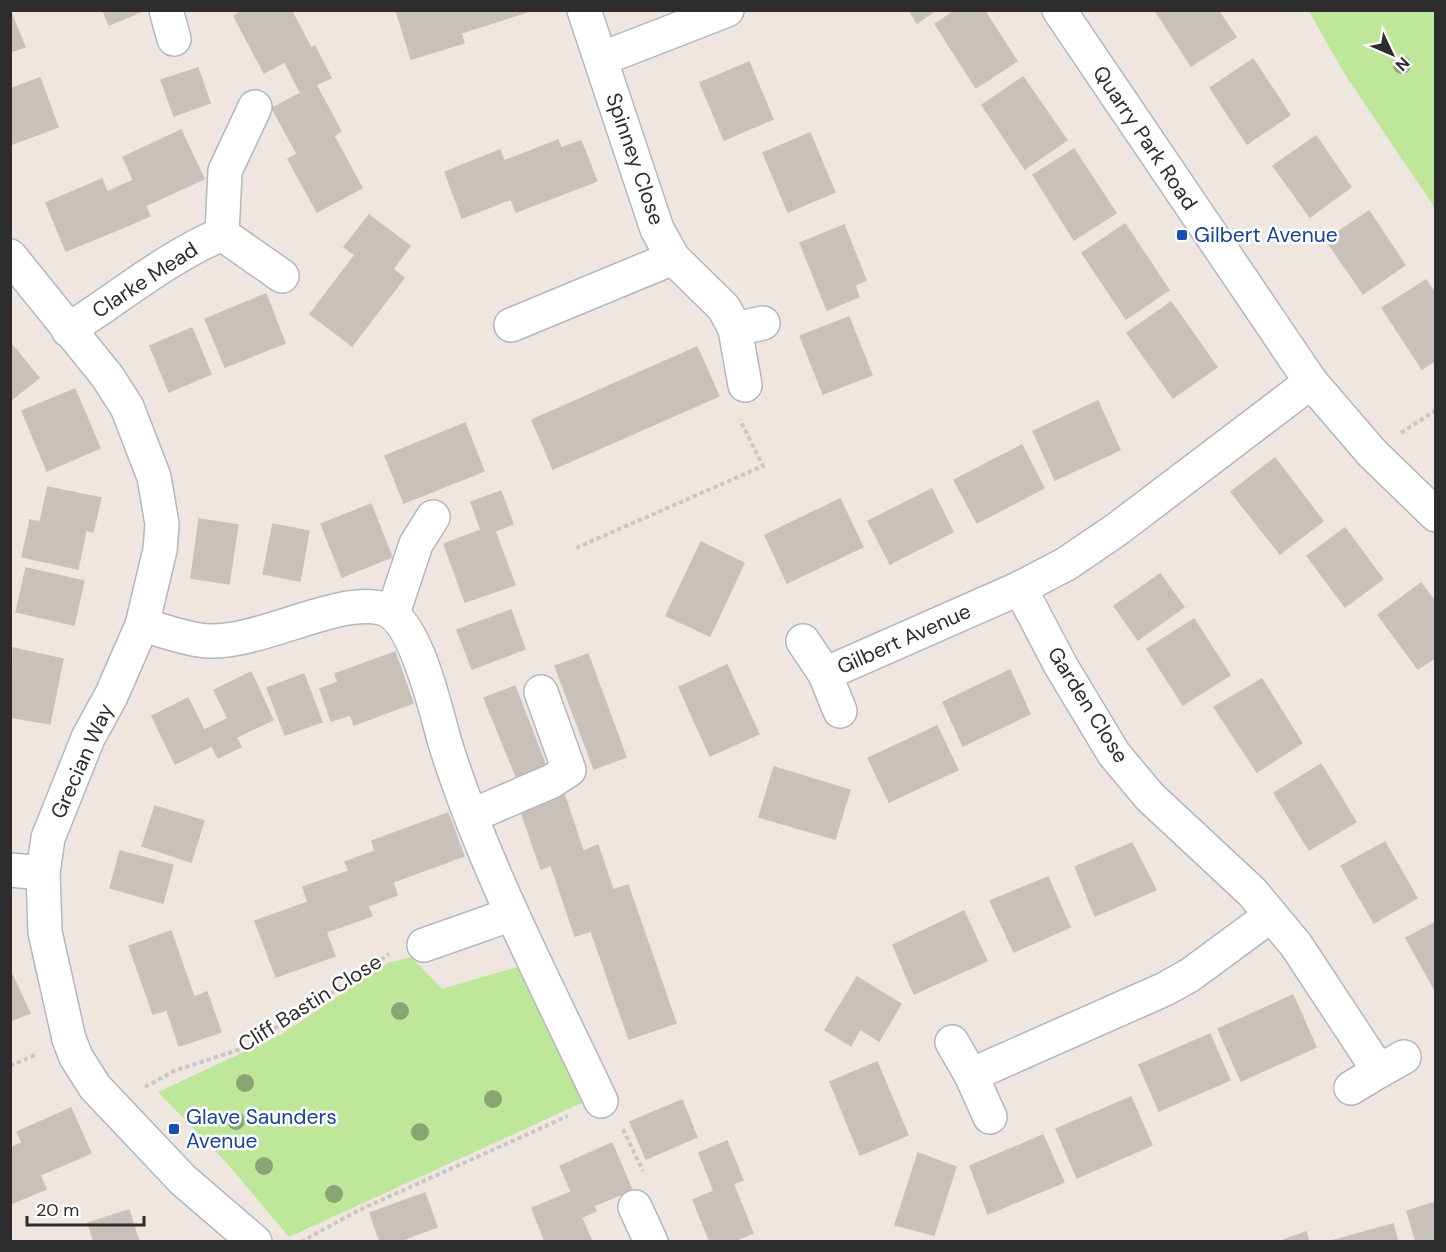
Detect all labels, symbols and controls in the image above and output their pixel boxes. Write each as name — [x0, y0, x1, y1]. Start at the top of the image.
north arrow — [1362, 24, 1422, 84]
text: N — [1391, 53, 1414, 76]
street label: Quarry Park Road — [1086, 60, 1204, 216]
street label: Spinney Close — [599, 89, 671, 229]
place label: Gilbert Avenue — [1194, 221, 1338, 249]
marker: Gilbert Avenue — [1175, 228, 1189, 242]
street label: Clarke Mead — [87, 235, 203, 325]
street label: Gilbert Avenue — [833, 597, 975, 681]
street label: Garden Close — [1041, 642, 1135, 768]
street label: Grecian Way — [44, 699, 120, 823]
street label: Cliff Bastin Close — [233, 948, 387, 1058]
place label: Glave Saunders Avenue — [186, 1103, 337, 1155]
marker: Glave Saunders Avenue — [167, 1122, 181, 1136]
scale bar — [27, 1189, 144, 1227]
text: 20 m — [36, 1198, 79, 1222]

